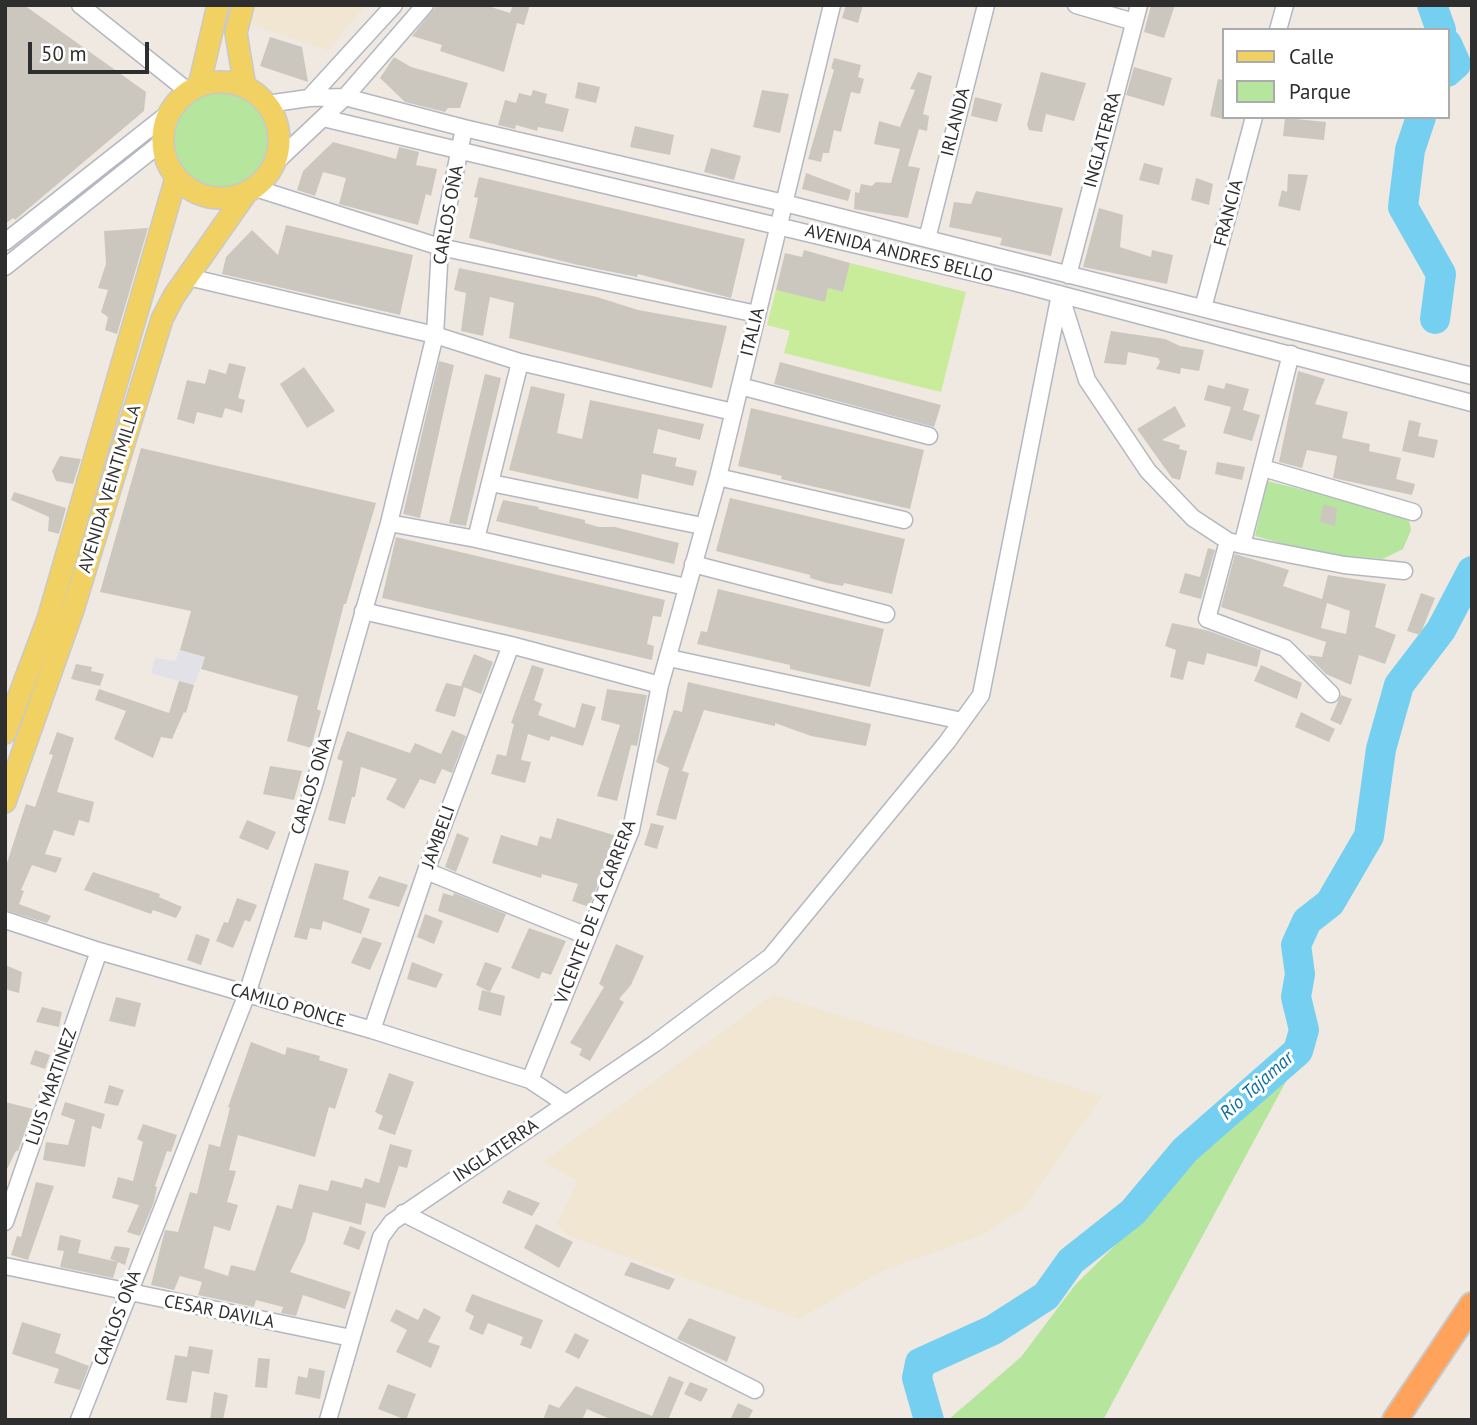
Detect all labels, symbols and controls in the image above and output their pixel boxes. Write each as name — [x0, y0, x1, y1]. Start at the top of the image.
scale bar — [32, 28, 152, 72]
legend — [1222, 28, 1449, 119]
text: 50 m — [41, 40, 87, 67]
text: Calle — [1289, 43, 1334, 70]
text: Parque — [1289, 78, 1351, 105]
street label: IRLANDA — [937, 85, 975, 159]
street label: INGLATERRA — [1080, 90, 1126, 190]
street label: CARLOS OÑA — [430, 164, 468, 266]
street label: FRANCIA — [1210, 177, 1248, 249]
street label: AVENIDA ANDRES BELLO — [803, 220, 995, 288]
street label: ITALIA — [737, 305, 769, 359]
street label: AVENIDA VEINTIMILLA — [74, 402, 146, 576]
street label: CARLOS OÑA — [287, 735, 337, 837]
street label: JAMBELI — [418, 803, 460, 871]
street label: VICENTE DE LA CARRERA — [551, 817, 641, 1007]
street label: CAMILO PONCE — [228, 979, 348, 1033]
street label: LUIS MARTINEZ — [22, 1026, 82, 1148]
water label: Río Tajamar — [1216, 1047, 1298, 1125]
street label: INGLATERRA — [449, 1115, 543, 1187]
street label: CARLOS OÑA — [90, 1267, 146, 1369]
street label: CESAR DAVILA — [162, 1291, 276, 1333]

